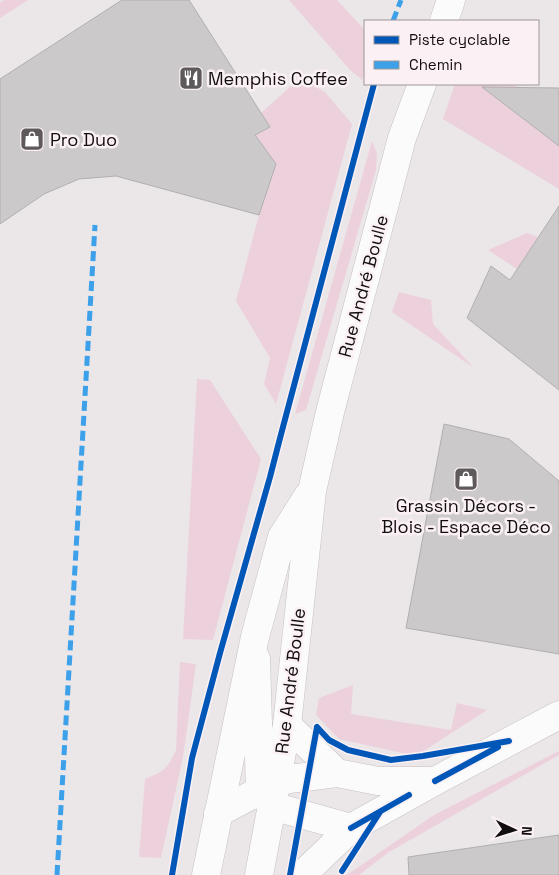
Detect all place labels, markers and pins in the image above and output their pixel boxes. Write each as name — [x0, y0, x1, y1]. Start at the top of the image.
restaurant icon: Memphis Coffee — [178, 65, 204, 91]
place label: Memphis Coffee — [208, 67, 348, 90]
shop icon: Pro Duo — [19, 126, 45, 152]
place label: Pro Duo — [50, 128, 117, 151]
shop icon: Grassin Décors - Blois - Espace Déco — [453, 466, 479, 492]
place label: Grassin Décors - Blois - Espace Déco — [381, 494, 551, 538]

